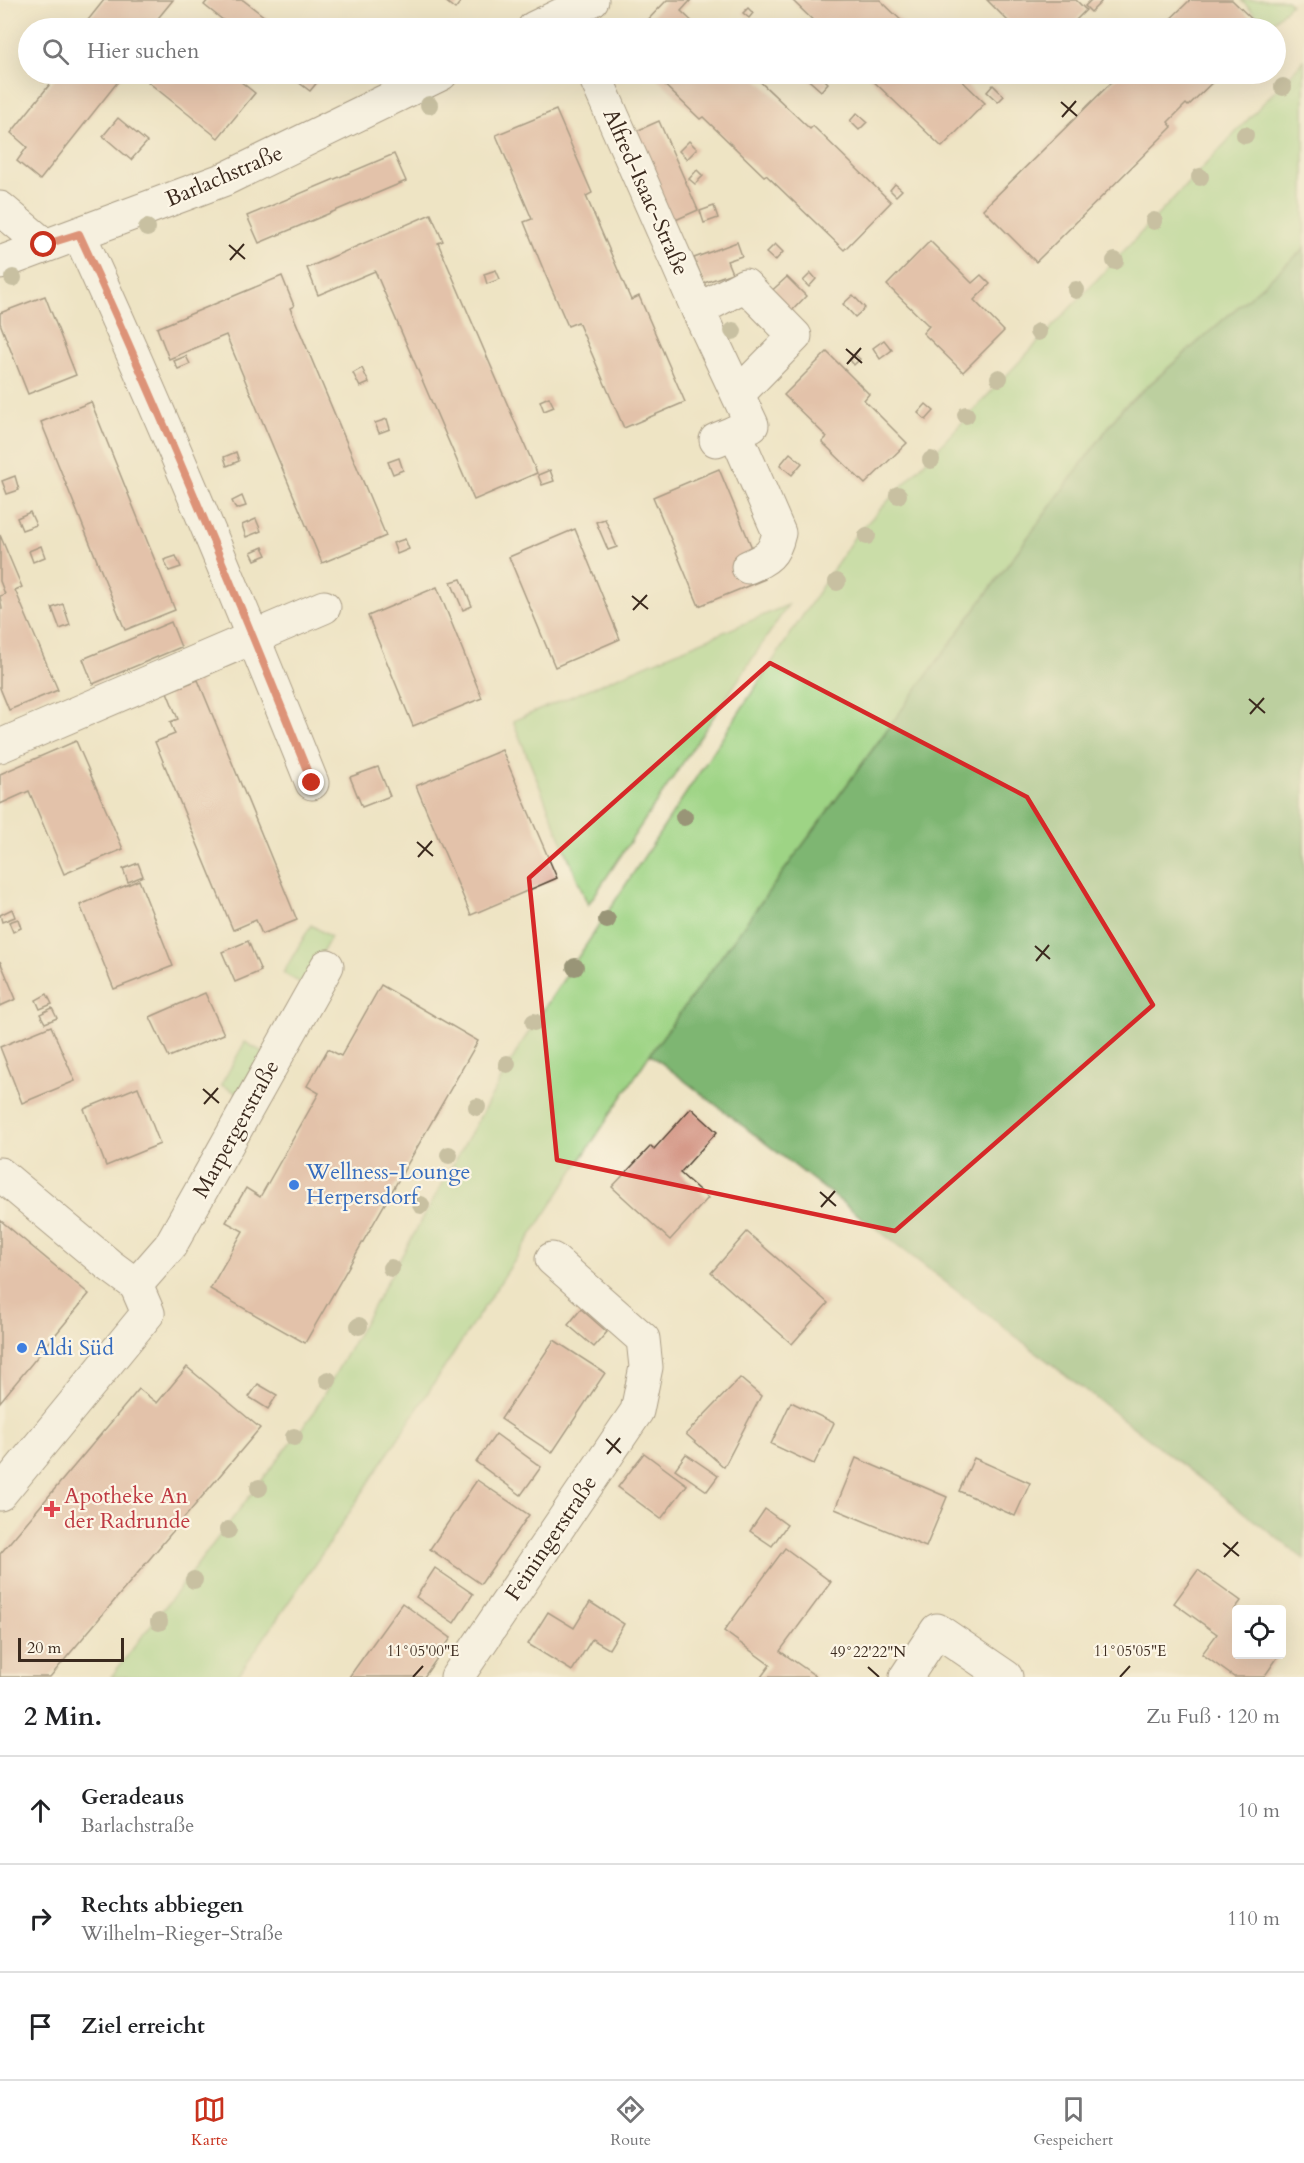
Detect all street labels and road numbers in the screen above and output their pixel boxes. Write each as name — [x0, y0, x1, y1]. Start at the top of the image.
street label: Alfred-Isaac-Straße — [596, 104, 696, 280]
street label: Barlachstraße — [161, 138, 287, 214]
street label: Marpergerstraße — [186, 1055, 286, 1203]
street label: Feiningerstraße — [498, 1469, 604, 1607]

